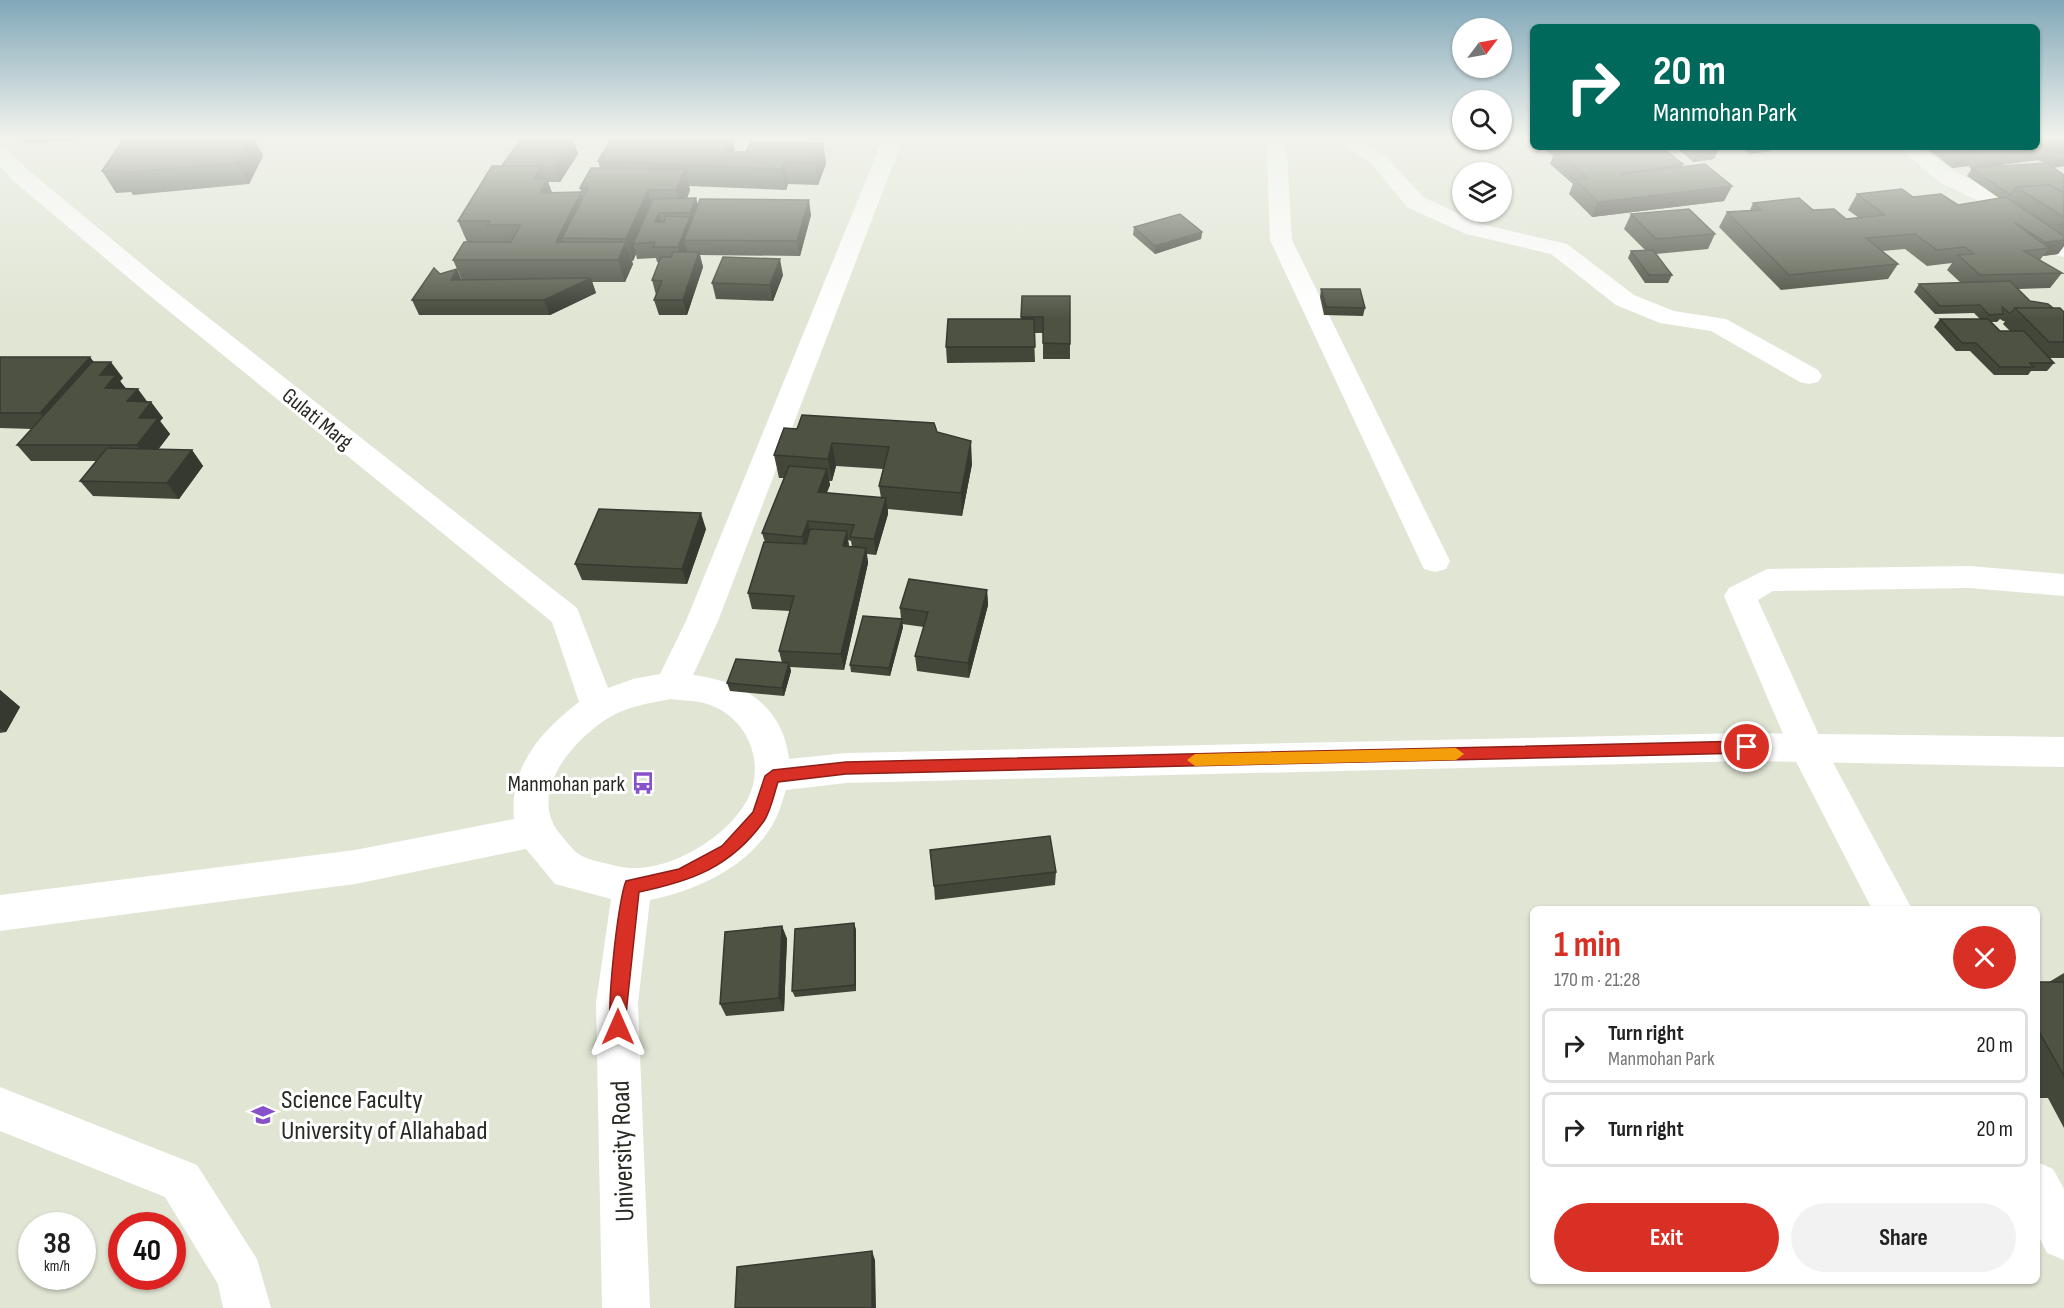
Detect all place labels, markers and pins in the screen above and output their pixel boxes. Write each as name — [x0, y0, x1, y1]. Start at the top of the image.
pin — [1721, 721, 1772, 772]
bus stop icon: Manmohan park — [630, 770, 656, 796]
place label: Manmohan park — [508, 771, 626, 798]
place label: Science Faculty University of Allahabad — [281, 1084, 487, 1147]
school or university icon: Science Faculty University of Allahabad — [250, 1102, 276, 1128]

